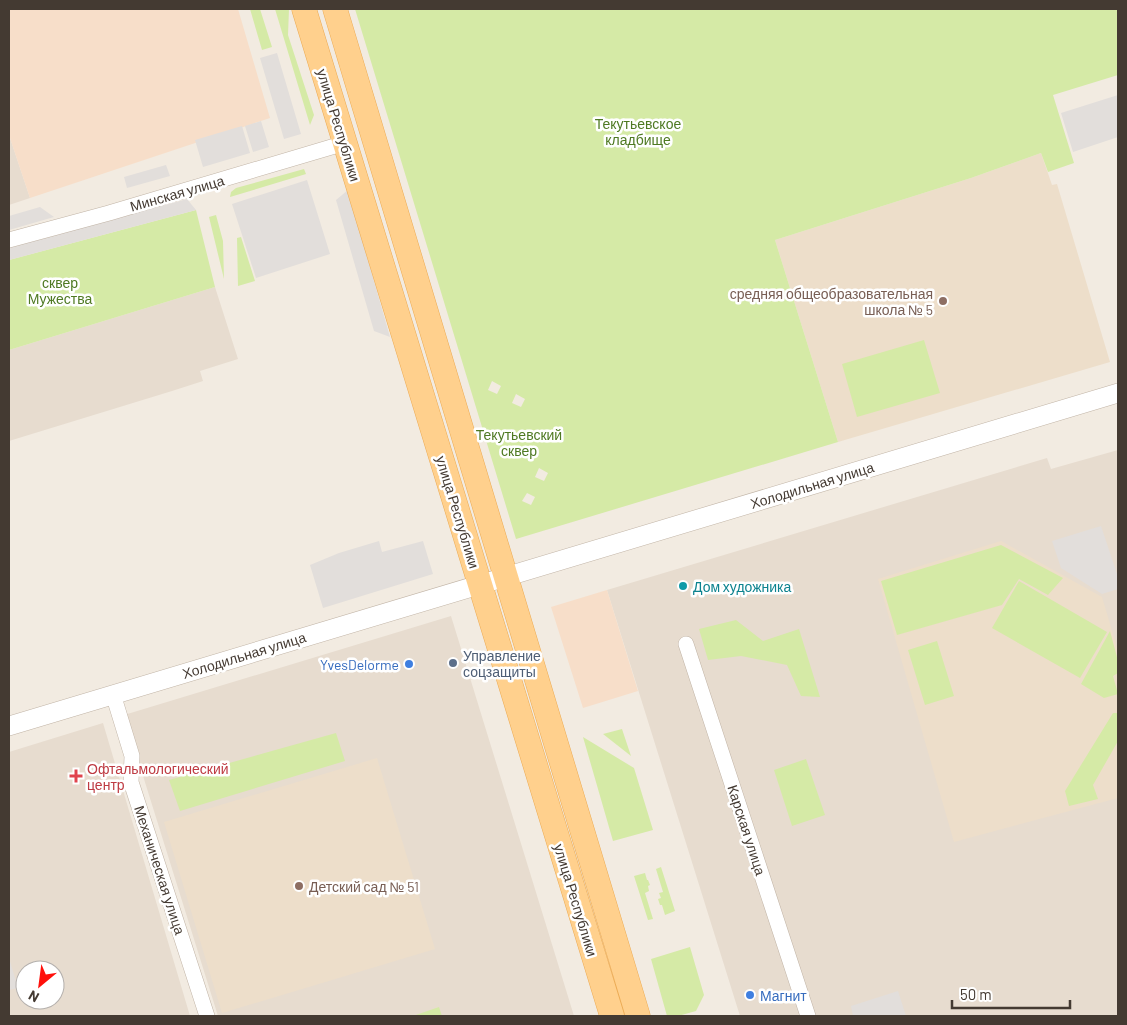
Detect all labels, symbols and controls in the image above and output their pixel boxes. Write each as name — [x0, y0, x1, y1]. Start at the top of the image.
street label: улица Республики — [314, 67, 364, 183]
park label: Текутьевское кладбище — [595, 115, 681, 148]
street label: Минская улица — [128, 171, 226, 215]
park label: сквер Мужества — [28, 274, 93, 307]
place label: средняя общеобразовательная школа № 5 — [730, 285, 933, 318]
marker: средняя общеобразовательная школа № 5 — [937, 295, 949, 307]
park label: Текутьевский сквер — [476, 426, 562, 459]
street label: улица Республики — [433, 454, 483, 570]
street label: Холодильная улица — [748, 458, 876, 512]
place label: Дом художника — [693, 578, 792, 595]
marker: Дом художника — [677, 580, 689, 592]
street label: Холодильная улица — [180, 628, 308, 682]
place label: Управление соцзащиты — [463, 647, 541, 680]
place label: YvesDelorme — [320, 656, 399, 673]
marker: Управление соцзащиты — [447, 657, 459, 669]
marker: YvesDelorme — [403, 658, 415, 670]
place label: Офтальмологический центр — [87, 760, 229, 793]
marker: Офтальмологический центр — [69, 769, 83, 783]
street label: Карская улица — [724, 783, 770, 877]
street label: Механическая улица — [131, 803, 189, 937]
street label: улица Республики — [551, 842, 601, 958]
place label: Детский сад № 51 — [309, 878, 419, 895]
marker: Детский сад № 51 — [293, 880, 305, 892]
north arrow — [15, 960, 65, 1010]
scale bar — [952, 978, 1070, 1010]
text: 50 m — [960, 985, 992, 1003]
text: N — [25, 987, 42, 1006]
place label: Магнит — [760, 987, 807, 1004]
marker: Магнит — [744, 989, 756, 1001]

